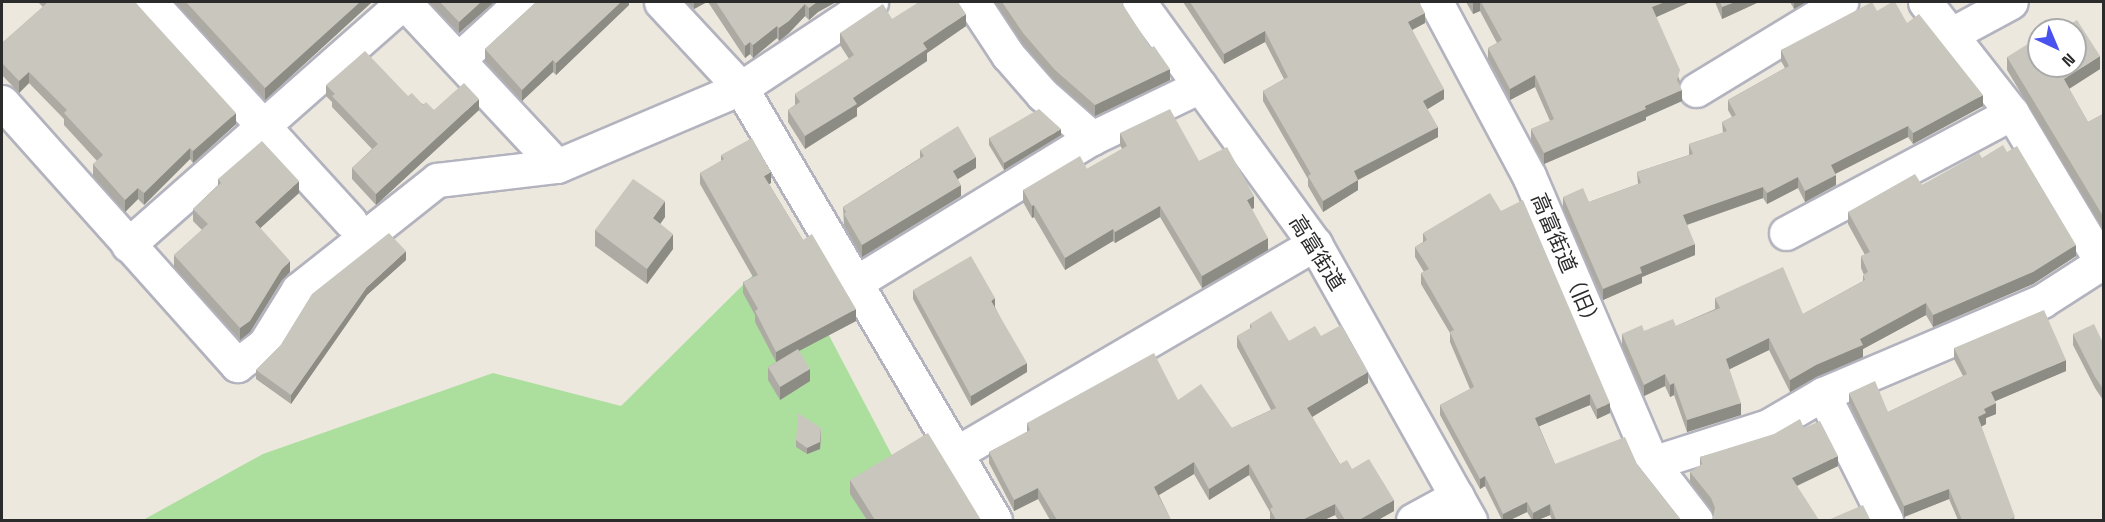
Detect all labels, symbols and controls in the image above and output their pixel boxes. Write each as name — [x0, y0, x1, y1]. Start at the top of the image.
north arrow — [2027, 18, 2087, 78]
text: N — [2057, 49, 2080, 71]
street label: 高富街道（旧） — [1526, 189, 1606, 335]
street label: 高富街道 — [1284, 211, 1350, 295]

